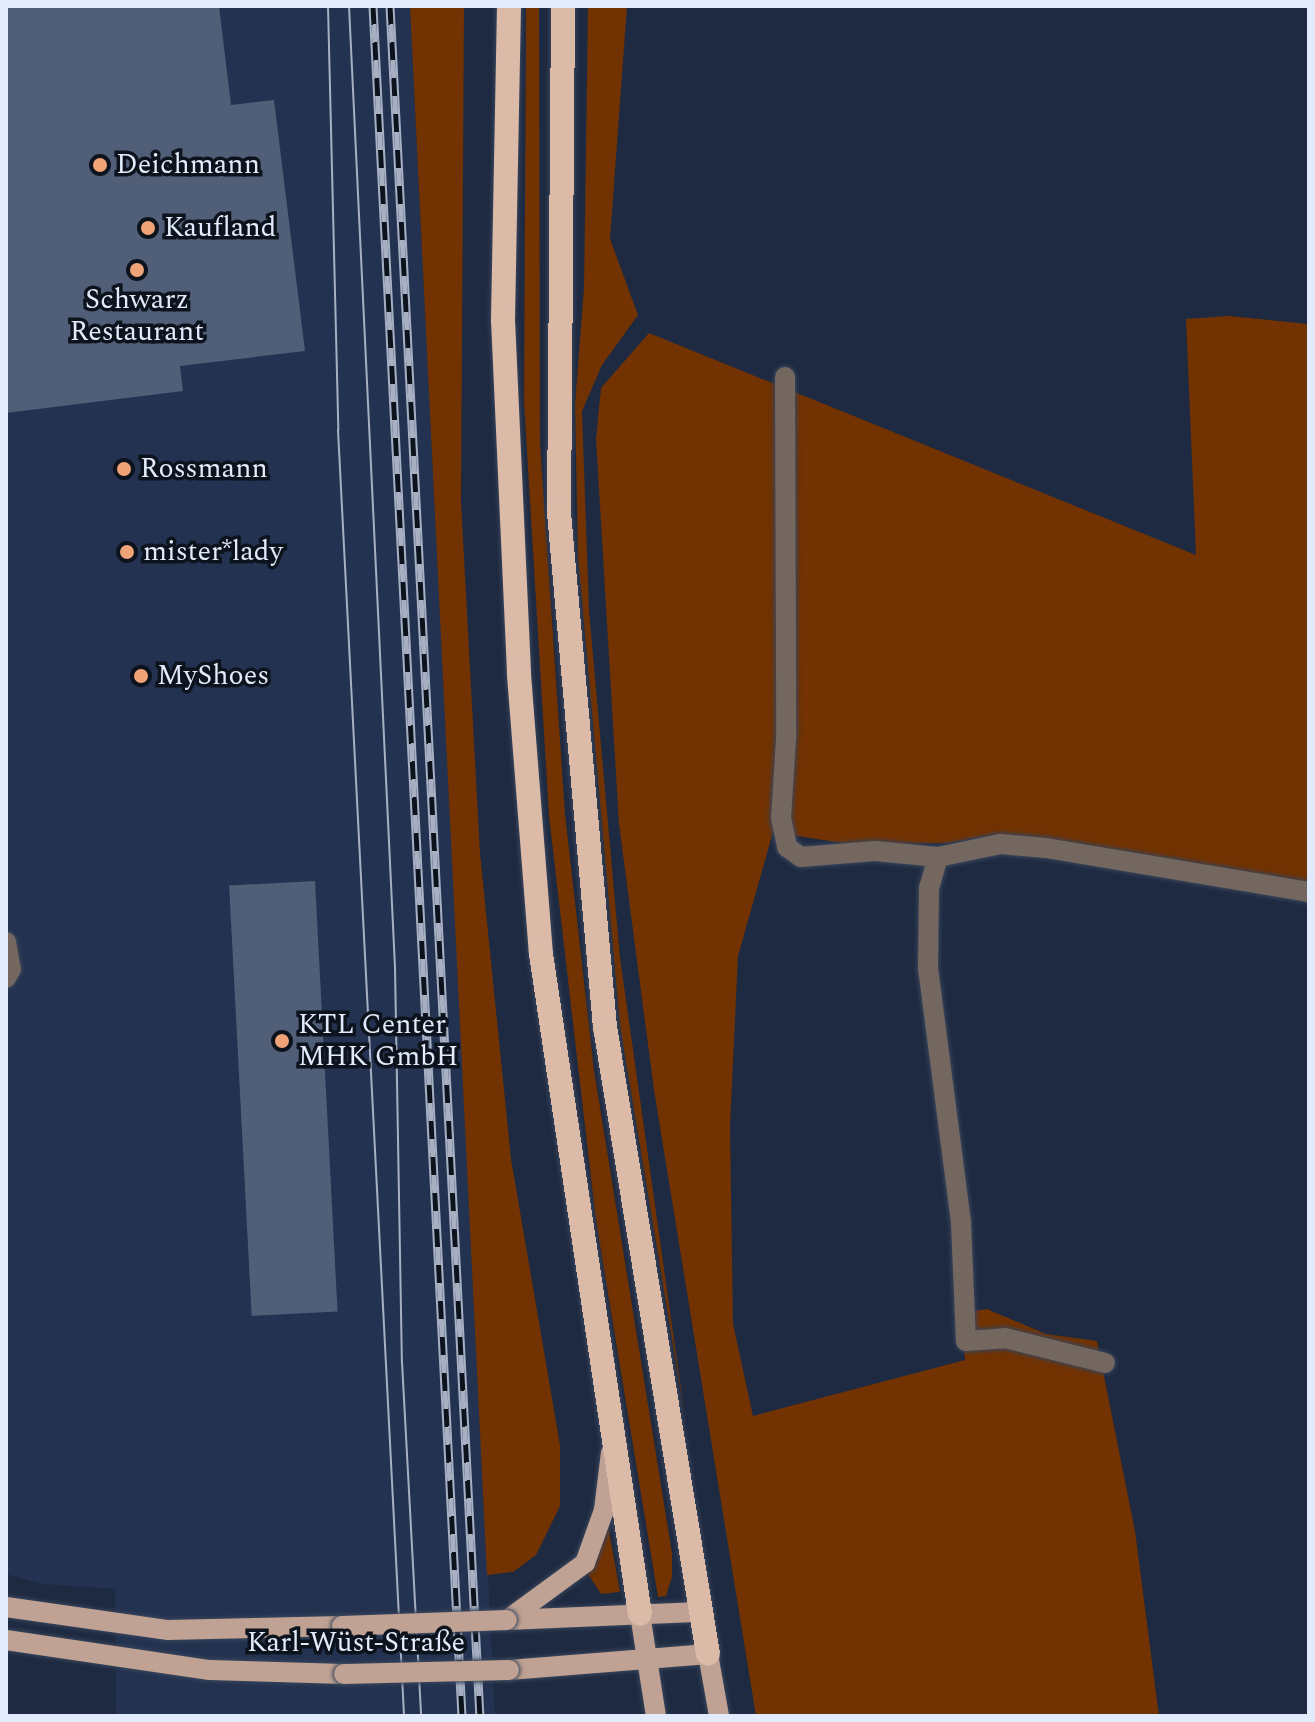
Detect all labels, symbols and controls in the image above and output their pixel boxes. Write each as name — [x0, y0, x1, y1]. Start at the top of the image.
place label: Deichmann — [116, 148, 260, 182]
marker: Deichmann — [91, 156, 109, 174]
place label: Kaufland — [164, 211, 276, 245]
marker: Kaufland — [139, 219, 157, 237]
marker: Schwarz Restaurant — [128, 261, 146, 279]
place label: Schwarz Restaurant — [70, 283, 204, 349]
place label: Rossmann — [140, 452, 268, 486]
marker: Rossmann — [115, 460, 133, 478]
place label: mister*lady — [143, 535, 283, 569]
marker: mister*lady — [118, 543, 136, 561]
place label: MyShoes — [157, 659, 269, 693]
marker: MyShoes — [132, 667, 150, 685]
place label: KTL Center MHK GmbH — [298, 1008, 458, 1074]
marker: KTL Center MHK GmbH — [273, 1032, 291, 1050]
street label: Karl-Wüst-Straße — [247, 1626, 465, 1660]

